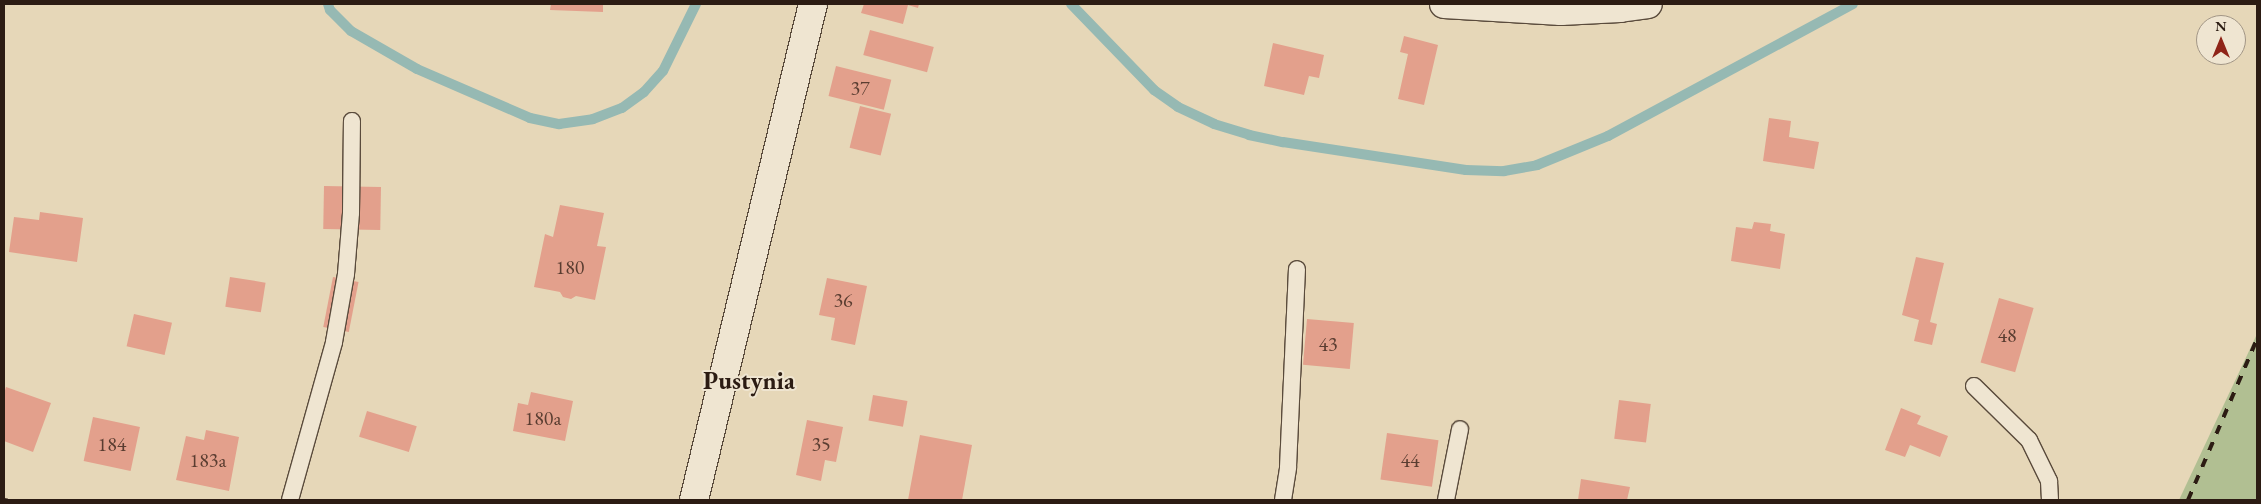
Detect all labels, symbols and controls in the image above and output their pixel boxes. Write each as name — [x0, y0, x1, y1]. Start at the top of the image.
north arrow — [2196, 15, 2246, 65]
text: N — [2215, 17, 2227, 35]
house number: 37 — [850, 76, 870, 100]
house number: 180 — [556, 255, 584, 279]
house number: 36 — [833, 288, 853, 312]
house number: 48 — [1997, 323, 2017, 347]
house number: 43 — [1318, 332, 1338, 356]
district label: Pustynia — [703, 365, 795, 395]
house number: 180a — [525, 406, 561, 430]
house number: 184 — [98, 432, 126, 456]
house number: 35 — [811, 432, 831, 456]
house number: 183a — [190, 448, 226, 472]
house number: 44 — [1400, 448, 1420, 472]

